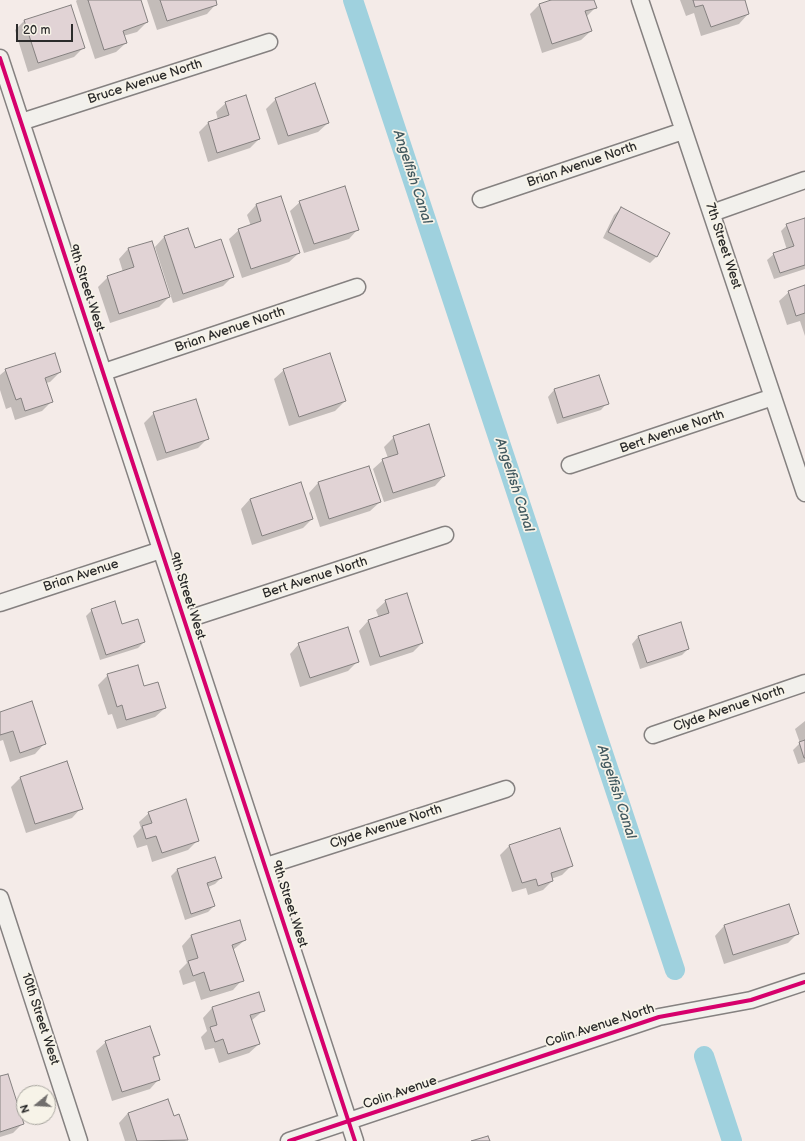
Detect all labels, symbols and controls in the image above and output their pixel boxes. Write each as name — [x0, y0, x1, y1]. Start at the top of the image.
scale bar — [18, 16, 75, 42]
text: 20 m — [23, 23, 50, 38]
street label: Bruce Avenue North — [86, 56, 204, 108]
water label: Angelfish Canal — [389, 128, 435, 226]
street label: Brian Avenue North — [525, 139, 639, 191]
street label: 7th Street West — [702, 201, 744, 291]
street label: 9th Street West — [65, 242, 107, 334]
street label: Brian Avenue North — [173, 304, 287, 356]
street label: Bert Avenue North — [618, 407, 726, 457]
water label: Angelfish Canal — [491, 436, 537, 534]
street label: 9th Street West — [166, 550, 208, 642]
street label: Bert Avenue North — [261, 554, 369, 602]
street label: Brian Avenue — [41, 556, 121, 596]
street label: Clyde Avenue North — [671, 683, 787, 735]
water label: Angelfish Canal — [593, 743, 639, 841]
street label: Clyde Avenue North — [328, 802, 444, 852]
street label: 9th Street West — [268, 858, 310, 950]
street label: 10th Street West — [18, 971, 62, 1067]
street label: Colin Avenue North — [544, 1001, 656, 1051]
street label: Colin Avenue — [361, 1073, 439, 1113]
north arrow — [16, 1085, 56, 1125]
text: N — [18, 1103, 33, 1115]

